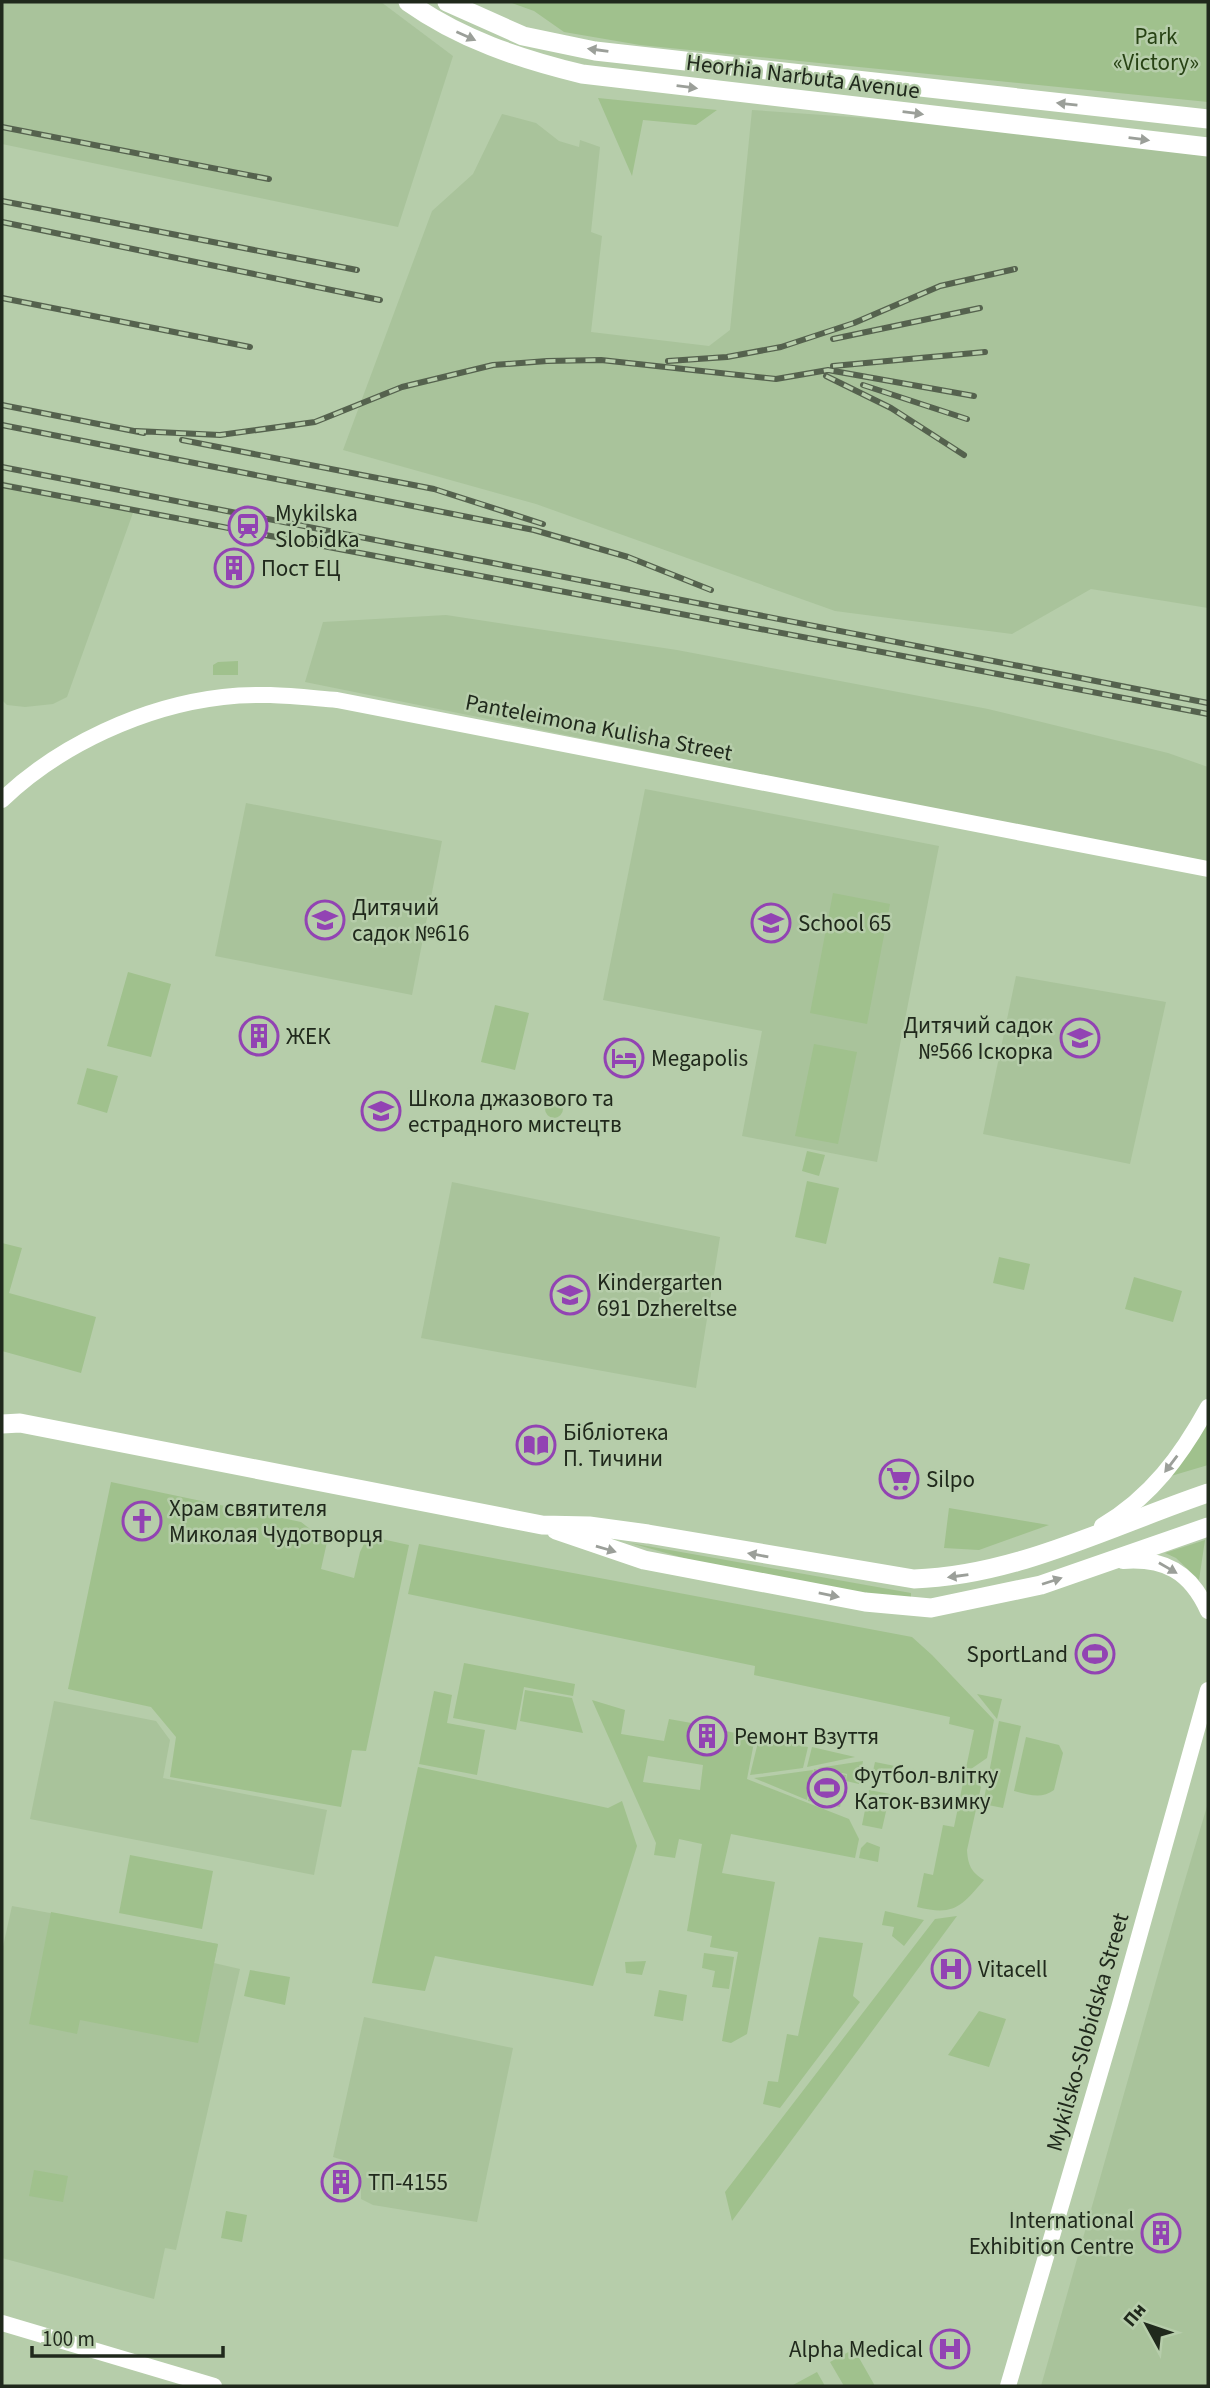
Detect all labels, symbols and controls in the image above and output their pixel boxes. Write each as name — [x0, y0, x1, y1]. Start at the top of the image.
park label: Park «Victory» — [1113, 20, 1199, 79]
one-way arrow — [456, 31, 477, 42]
one-way arrow — [587, 45, 609, 56]
street label: Heorhia Narbuta Avenue — [684, 46, 922, 107]
one-way arrow — [676, 82, 698, 93]
one-way arrow — [1056, 98, 1078, 109]
one-way arrow — [902, 108, 924, 119]
one-way arrow — [1128, 133, 1150, 144]
place label: Mykilska Slobidka — [275, 497, 360, 556]
station icon: Mykilska Slobidka — [227, 505, 269, 547]
building icon: Пост ЕЦ — [213, 547, 255, 589]
place label: Пост ЕЦ — [261, 552, 341, 585]
street label: Panteleimona Kulisha Street — [463, 685, 735, 770]
place label: Дитячий садок №616 — [352, 891, 469, 950]
school or university icon: Дитячий садок №616 — [304, 899, 346, 941]
school or university icon: School 65 — [750, 902, 792, 944]
place label: School 65 — [798, 907, 892, 940]
place label: Дитячий садок №566 Іскорка — [903, 1009, 1054, 1068]
building icon: ЖЕК — [238, 1015, 280, 1057]
school or university icon: Дитячий садок №566 Іскорка — [1059, 1017, 1101, 1059]
place label: ЖЕК — [286, 1020, 331, 1053]
hotel icon: Megapolis — [603, 1037, 645, 1079]
place label: Megapolis — [651, 1042, 748, 1075]
place label: Школа джазового та естрадного мистецтв — [408, 1082, 622, 1141]
school or university icon: Школа джазового та естрадного мистецтв — [360, 1090, 402, 1132]
place label: Kindergarten 691 Dzhereltse — [597, 1266, 737, 1325]
school or university icon: Kindergarten 691 Dzhereltse — [549, 1274, 591, 1316]
place label: Бібліотека П. Тичини — [563, 1416, 669, 1475]
library icon: Бібліотека П. Тичини — [515, 1424, 557, 1466]
one-way arrow — [1165, 1455, 1179, 1473]
supermarket icon: Silpo — [878, 1458, 920, 1500]
place label: Silpo — [926, 1463, 975, 1496]
place label: Храм святителя Миколая Чудотворця — [169, 1492, 383, 1551]
church icon: Храм святителя Миколая Чудотворця — [121, 1500, 163, 1542]
one-way arrow — [596, 1544, 617, 1554]
one-way arrow — [747, 1549, 769, 1560]
one-way arrow — [1158, 1561, 1178, 1574]
one-way arrow — [947, 1571, 969, 1582]
one-way arrow — [1042, 1575, 1063, 1586]
one-way arrow — [818, 1589, 840, 1600]
sports icon: SportLand — [1074, 1633, 1116, 1675]
place label: SportLand — [967, 1638, 1068, 1671]
building icon: Ремонт Взуття — [686, 1715, 728, 1757]
place label: Ремонт Взуття — [734, 1720, 879, 1753]
place label: Футбол-влітку Каток-взимку — [854, 1759, 999, 1818]
sports icon: Футбол-влітку Каток-взимку — [806, 1767, 848, 1809]
street label: Mykilsko-Slobidska Street — [1038, 1909, 1137, 2155]
hospital icon: Vitacell — [930, 1948, 972, 1990]
place label: Vitacell — [978, 1953, 1048, 1986]
building icon: ТП-4155 — [320, 2161, 362, 2203]
place label: ТП-4155 — [368, 2166, 448, 2199]
place label: International Exhibition Centre — [969, 2204, 1134, 2263]
building icon: International Exhibition Centre — [1140, 2212, 1182, 2254]
north arrow — [1112, 2290, 1182, 2360]
text: Пн — [1117, 2297, 1153, 2333]
scale bar — [32, 2314, 222, 2358]
text: 100 m — [42, 2324, 95, 2354]
hospital icon: Alpha Medical — [929, 2328, 971, 2370]
place label: Alpha Medical — [789, 2333, 923, 2366]

